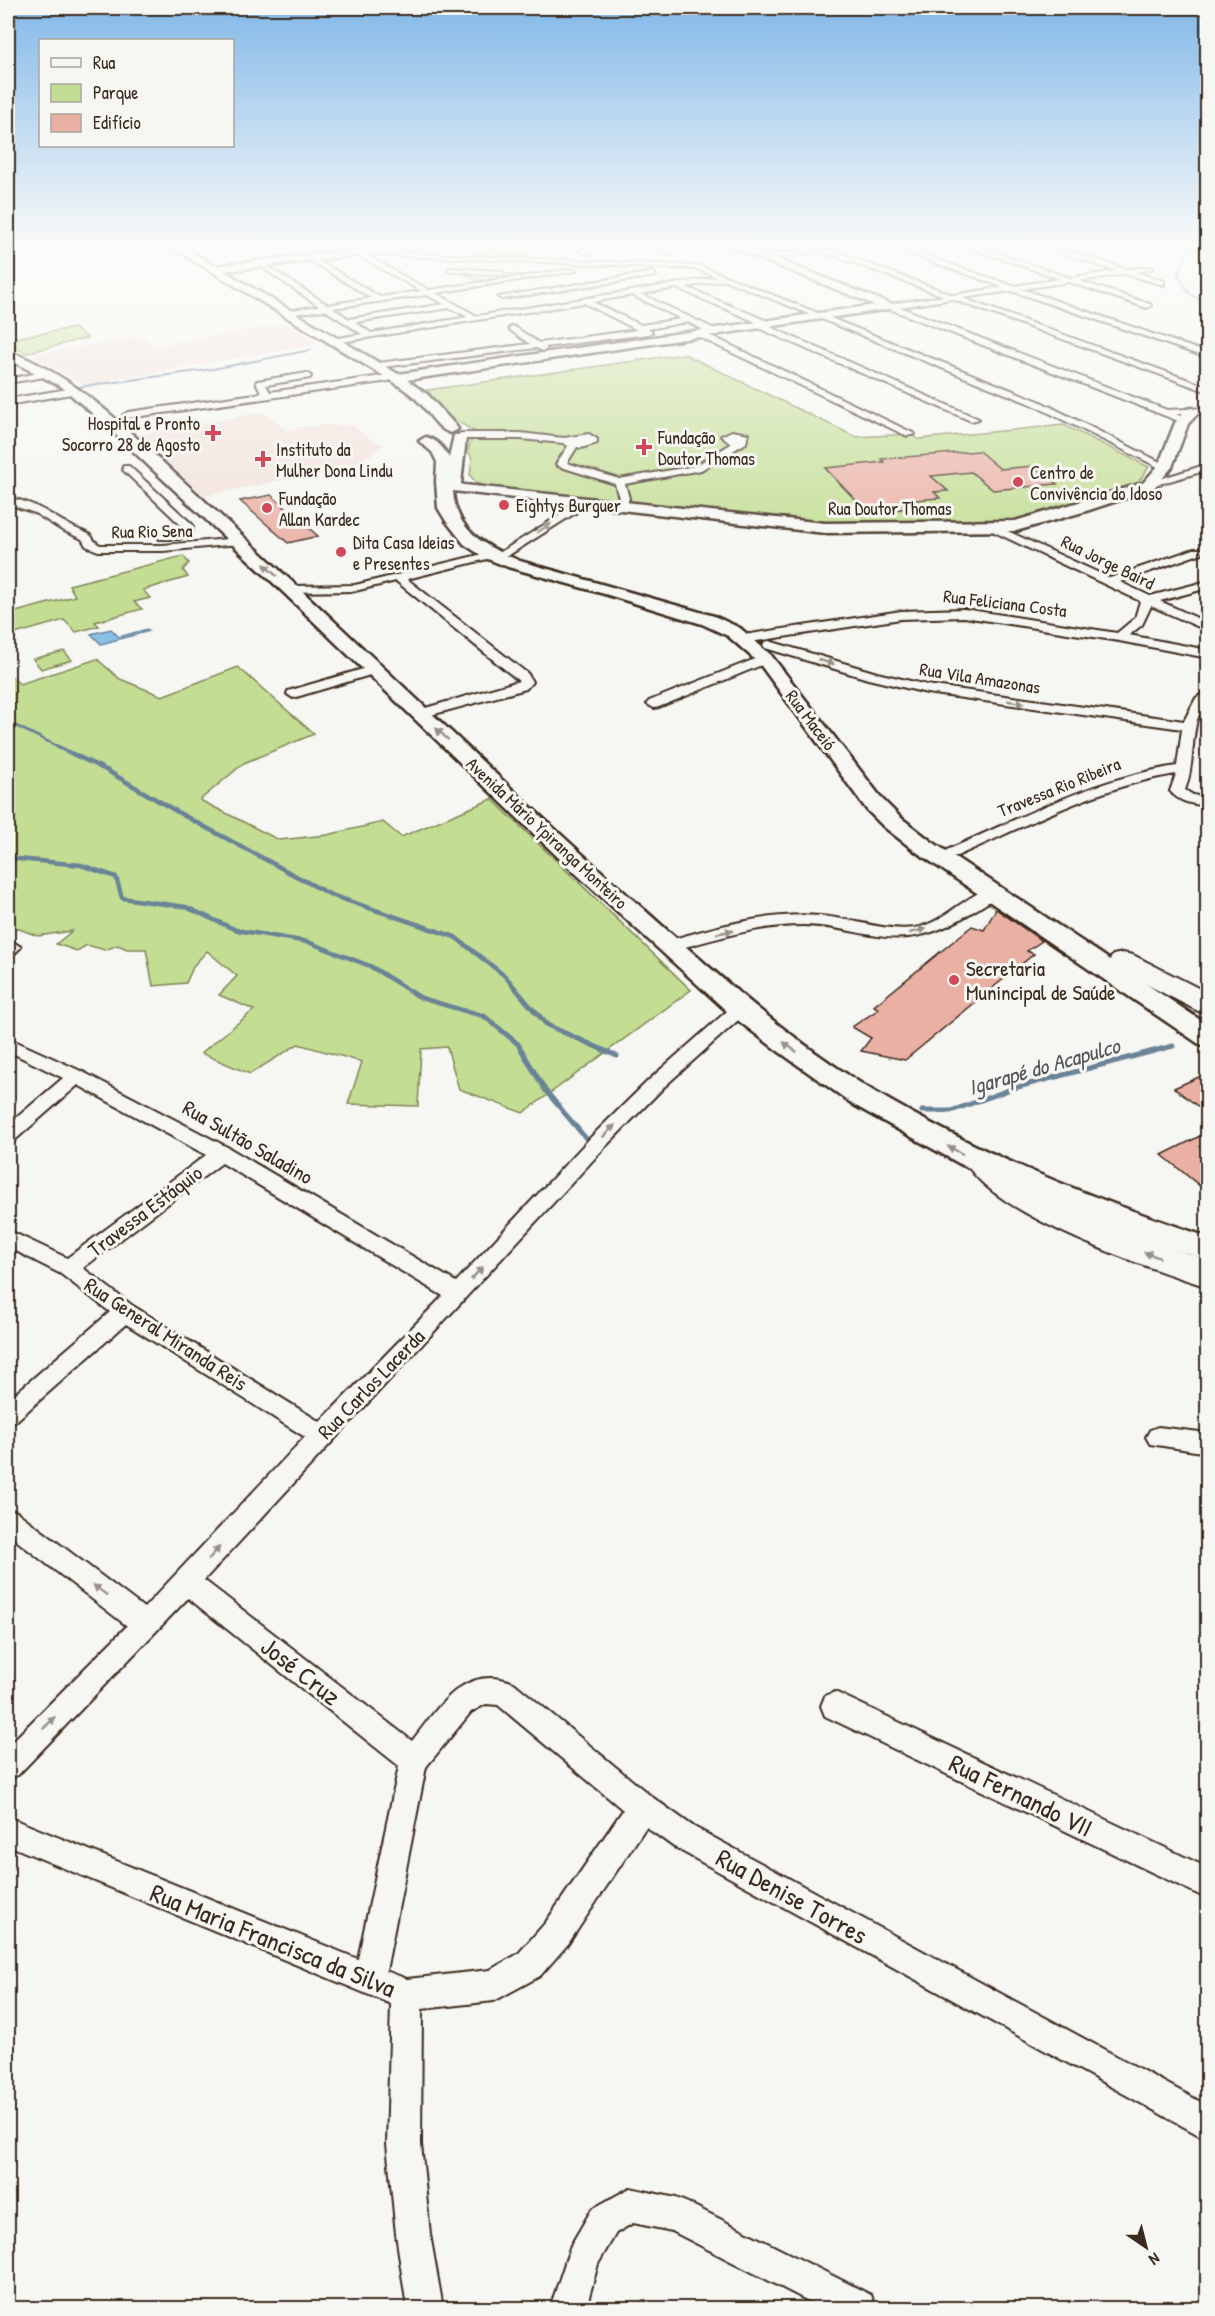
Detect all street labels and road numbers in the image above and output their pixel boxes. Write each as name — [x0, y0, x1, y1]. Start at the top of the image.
street label: Rua Doutor Thomas — [828, 496, 952, 521]
street label: Rua Rio Sena — [111, 518, 193, 544]
street label: Rua Jorge Baird — [1057, 529, 1159, 595]
street label: Rua Feliciana Costa — [942, 583, 1068, 623]
street label: Rua Vila Amazonas — [918, 656, 1042, 700]
street label: Rua Maceió — [780, 685, 842, 755]
street label: Avenida Mário Ypiranga Monteiro — [461, 751, 633, 915]
street label: Travessa Rio Ribeira — [994, 751, 1124, 823]
street label: Rua Sultão Saladino — [178, 1093, 318, 1191]
street label: Travessa Estáquio — [82, 1158, 208, 1264]
street label: Rua General Miranda Reis — [79, 1270, 253, 1398]
street label: Rua Carlos Lacerda — [311, 1323, 431, 1445]
street label: José Cruz — [254, 1629, 348, 1713]
street label: Rua Fernando VII — [943, 1745, 1099, 1845]
street label: Rua Denise Torres — [710, 1840, 874, 1952]
street label: Rua Maria Francisca da Silva — [145, 1875, 401, 2005]

